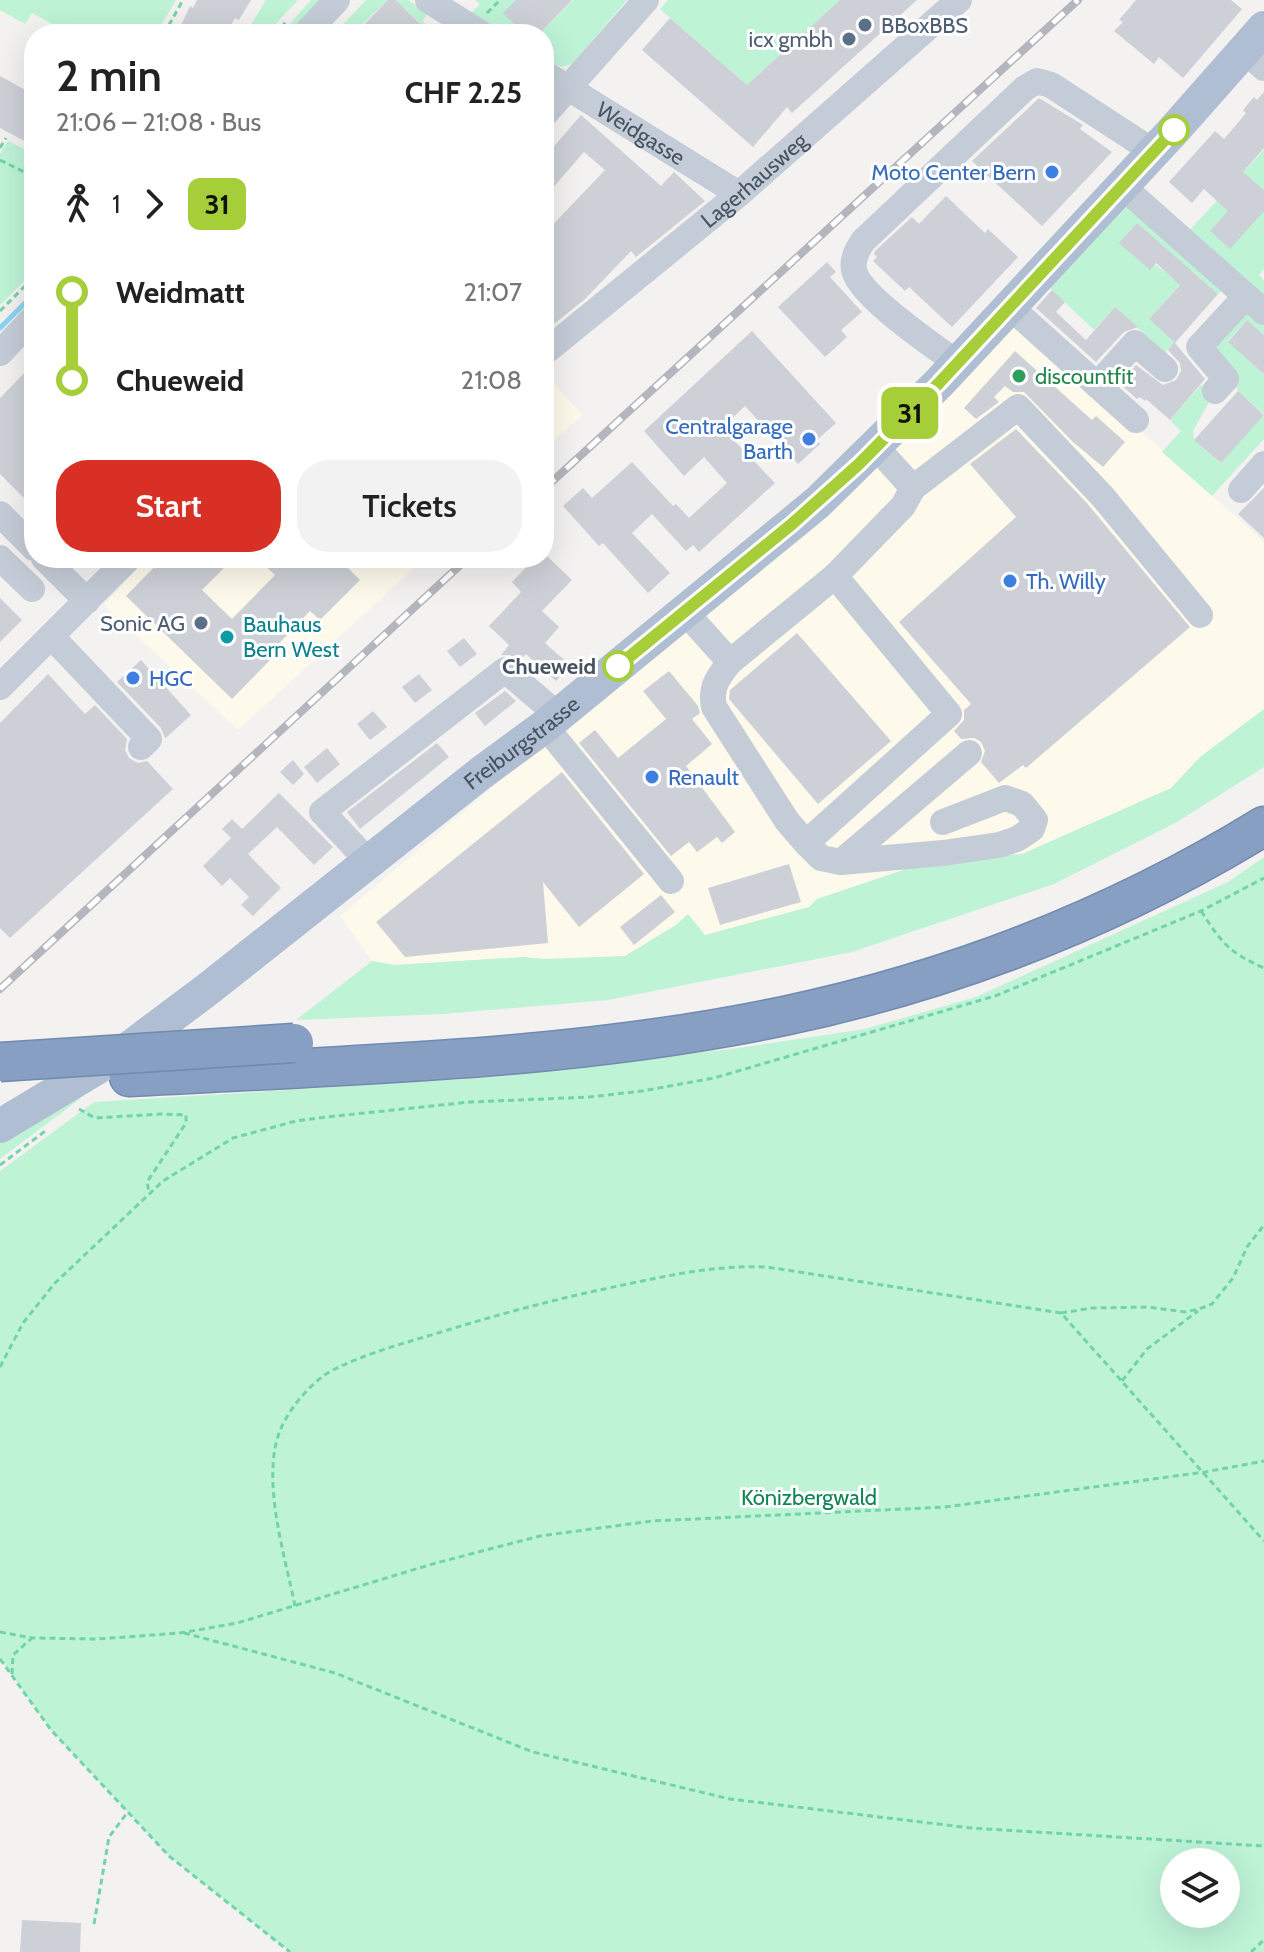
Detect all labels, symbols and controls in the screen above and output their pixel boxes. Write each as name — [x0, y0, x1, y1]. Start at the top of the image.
place label: BBoxBBS — [881, 12, 968, 39]
marker: BBoxBBS — [856, 16, 874, 34]
place label: icx gmbh — [749, 26, 833, 53]
marker: icx gmbh — [840, 30, 858, 48]
text: 2 min — [56, 49, 162, 102]
text: CHF 2.25 — [405, 74, 522, 111]
street label: Weidgasse — [591, 96, 690, 171]
text: 21:06 – 21:08 · Bus — [56, 106, 261, 138]
unlabelled marker — [1159, 115, 1189, 145]
street label: Lagerhausweg — [695, 126, 814, 234]
place label: Moto Center Bern — [871, 159, 1036, 186]
marker: Moto Center Bern — [1043, 163, 1061, 181]
icon: walk — [56, 182, 100, 226]
icon: forward — [132, 182, 176, 226]
text: 31 — [204, 187, 230, 221]
text: 1 — [112, 188, 120, 220]
text: Weidmatt — [116, 274, 245, 311]
text: 21:07 — [464, 276, 522, 308]
text: Chueweid — [116, 362, 244, 399]
place label: discountfit — [1035, 363, 1134, 390]
text: 21:08 — [461, 364, 522, 396]
marker: discountfit — [1010, 367, 1028, 385]
line badge: 31 — [874, 387, 946, 439]
text: 31 — [897, 396, 923, 430]
place label: Centralgarage Barth — [665, 413, 793, 465]
marker: Centralgarage Barth — [800, 430, 818, 448]
button: Start — [56, 460, 281, 552]
button: Tickets — [297, 460, 522, 552]
place label: Th. Willy — [1026, 568, 1106, 595]
marker: Th. Willy — [1001, 572, 1019, 590]
place label: Sonic AG — [100, 610, 185, 637]
place label: Bauhaus Bern West — [243, 611, 340, 663]
marker: Sonic AG — [192, 614, 210, 632]
marker: Bauhaus Bern West — [218, 628, 236, 646]
marker: Chueweid — [603, 651, 633, 681]
place label: Chueweid — [502, 653, 596, 680]
place label: HGC — [149, 665, 193, 692]
marker: HGC — [124, 669, 142, 687]
street label: Freiburgstrasse — [458, 690, 585, 795]
place label: Renault — [668, 764, 740, 791]
marker: Renault — [643, 768, 661, 786]
park label: Könizbergwald — [741, 1484, 877, 1511]
map controls — [1160, 1848, 1240, 1928]
button: layers — [1160, 1848, 1240, 1928]

